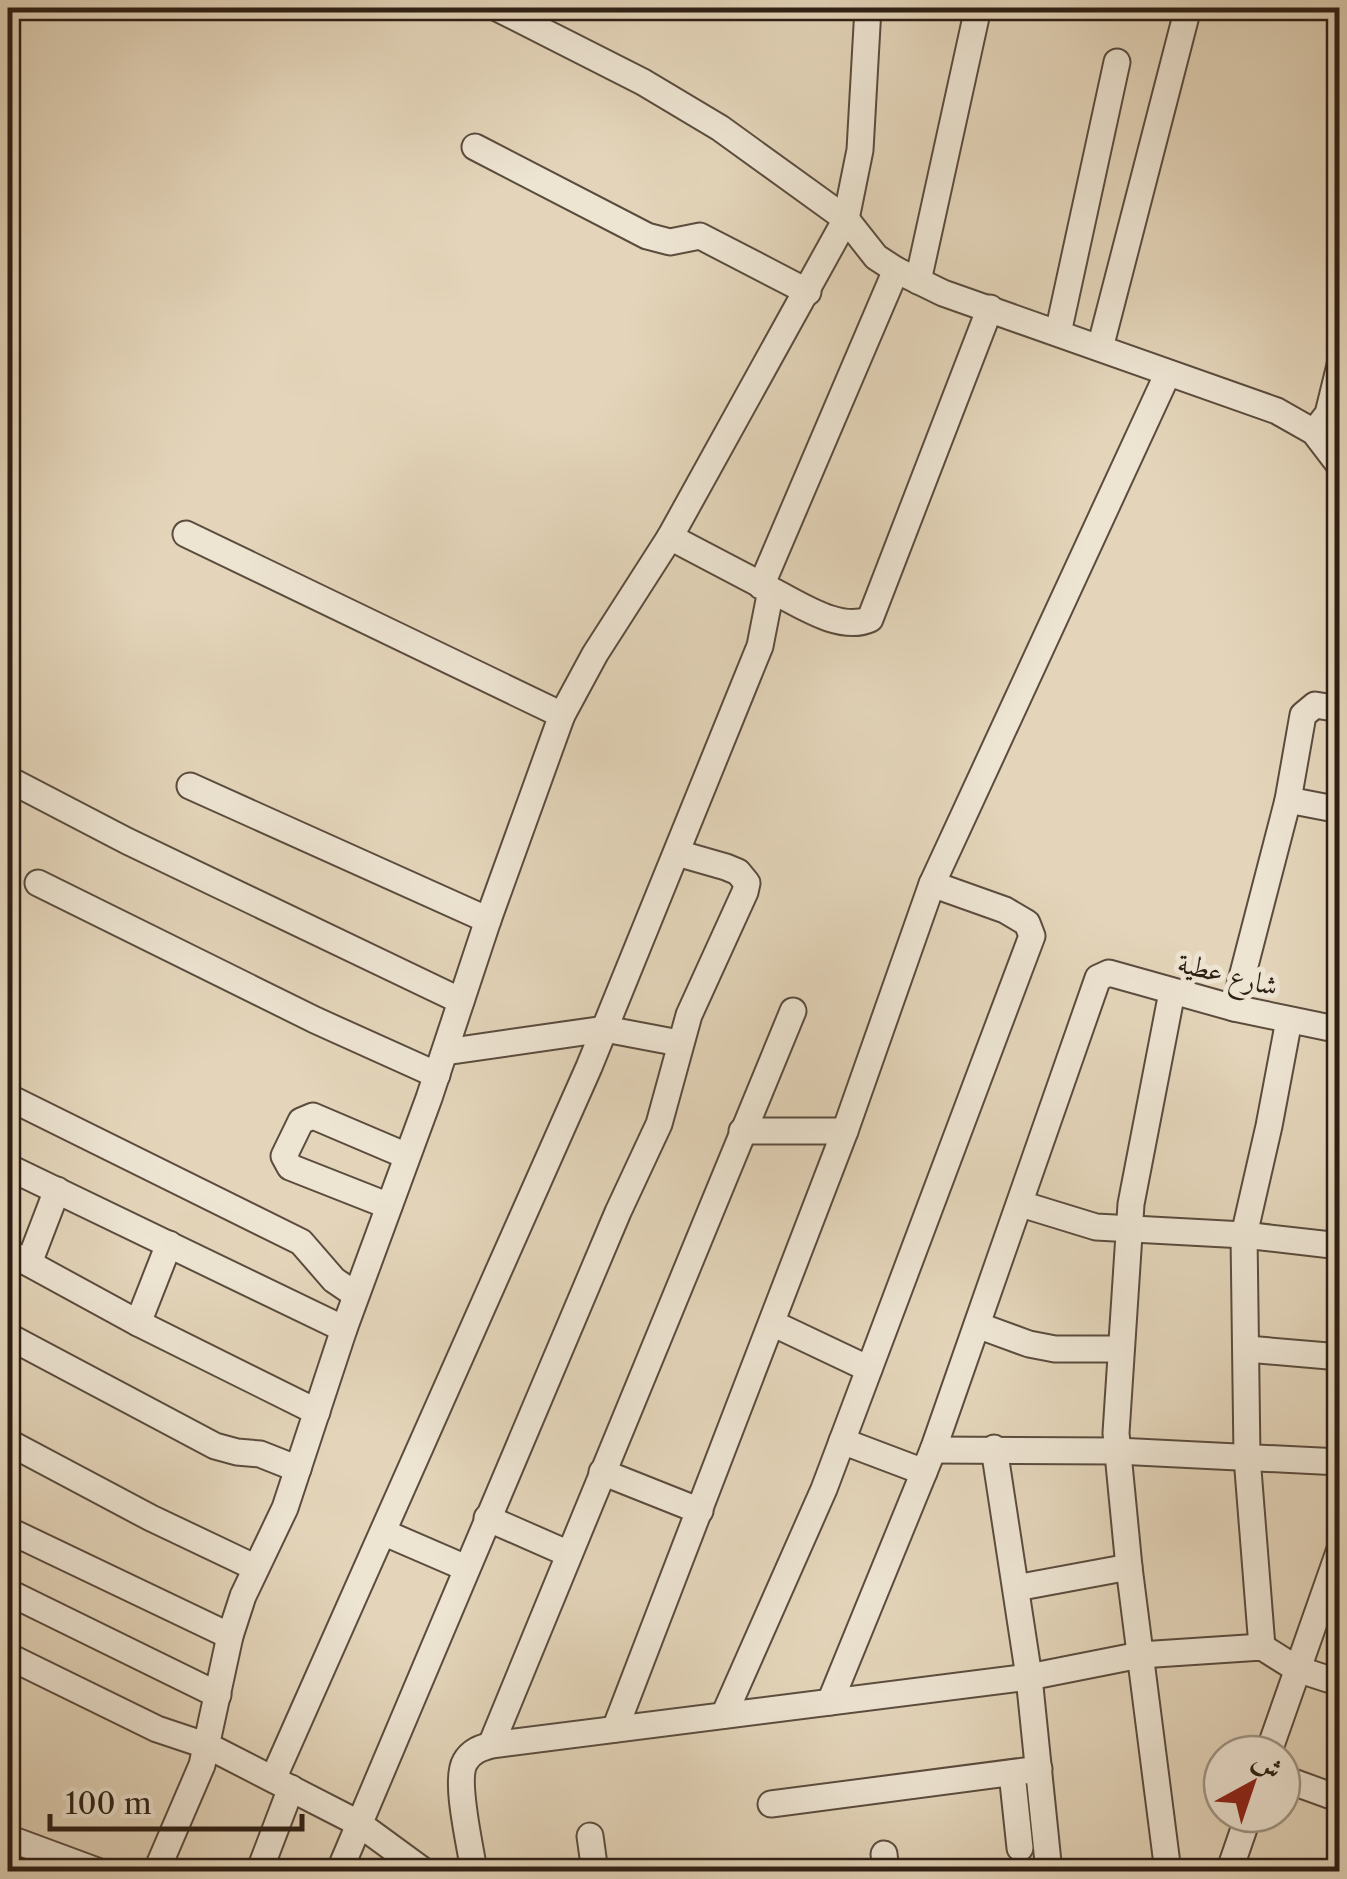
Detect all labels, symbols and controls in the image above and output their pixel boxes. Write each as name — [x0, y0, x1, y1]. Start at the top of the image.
street label: شارع عطية — [1173, 945, 1282, 1010]
north arrow — [1202, 1734, 1302, 1834]
text: ش — [1247, 1743, 1290, 1787]
scale bar — [50, 1769, 302, 1831]
text: 100 m — [65, 1785, 152, 1822]

